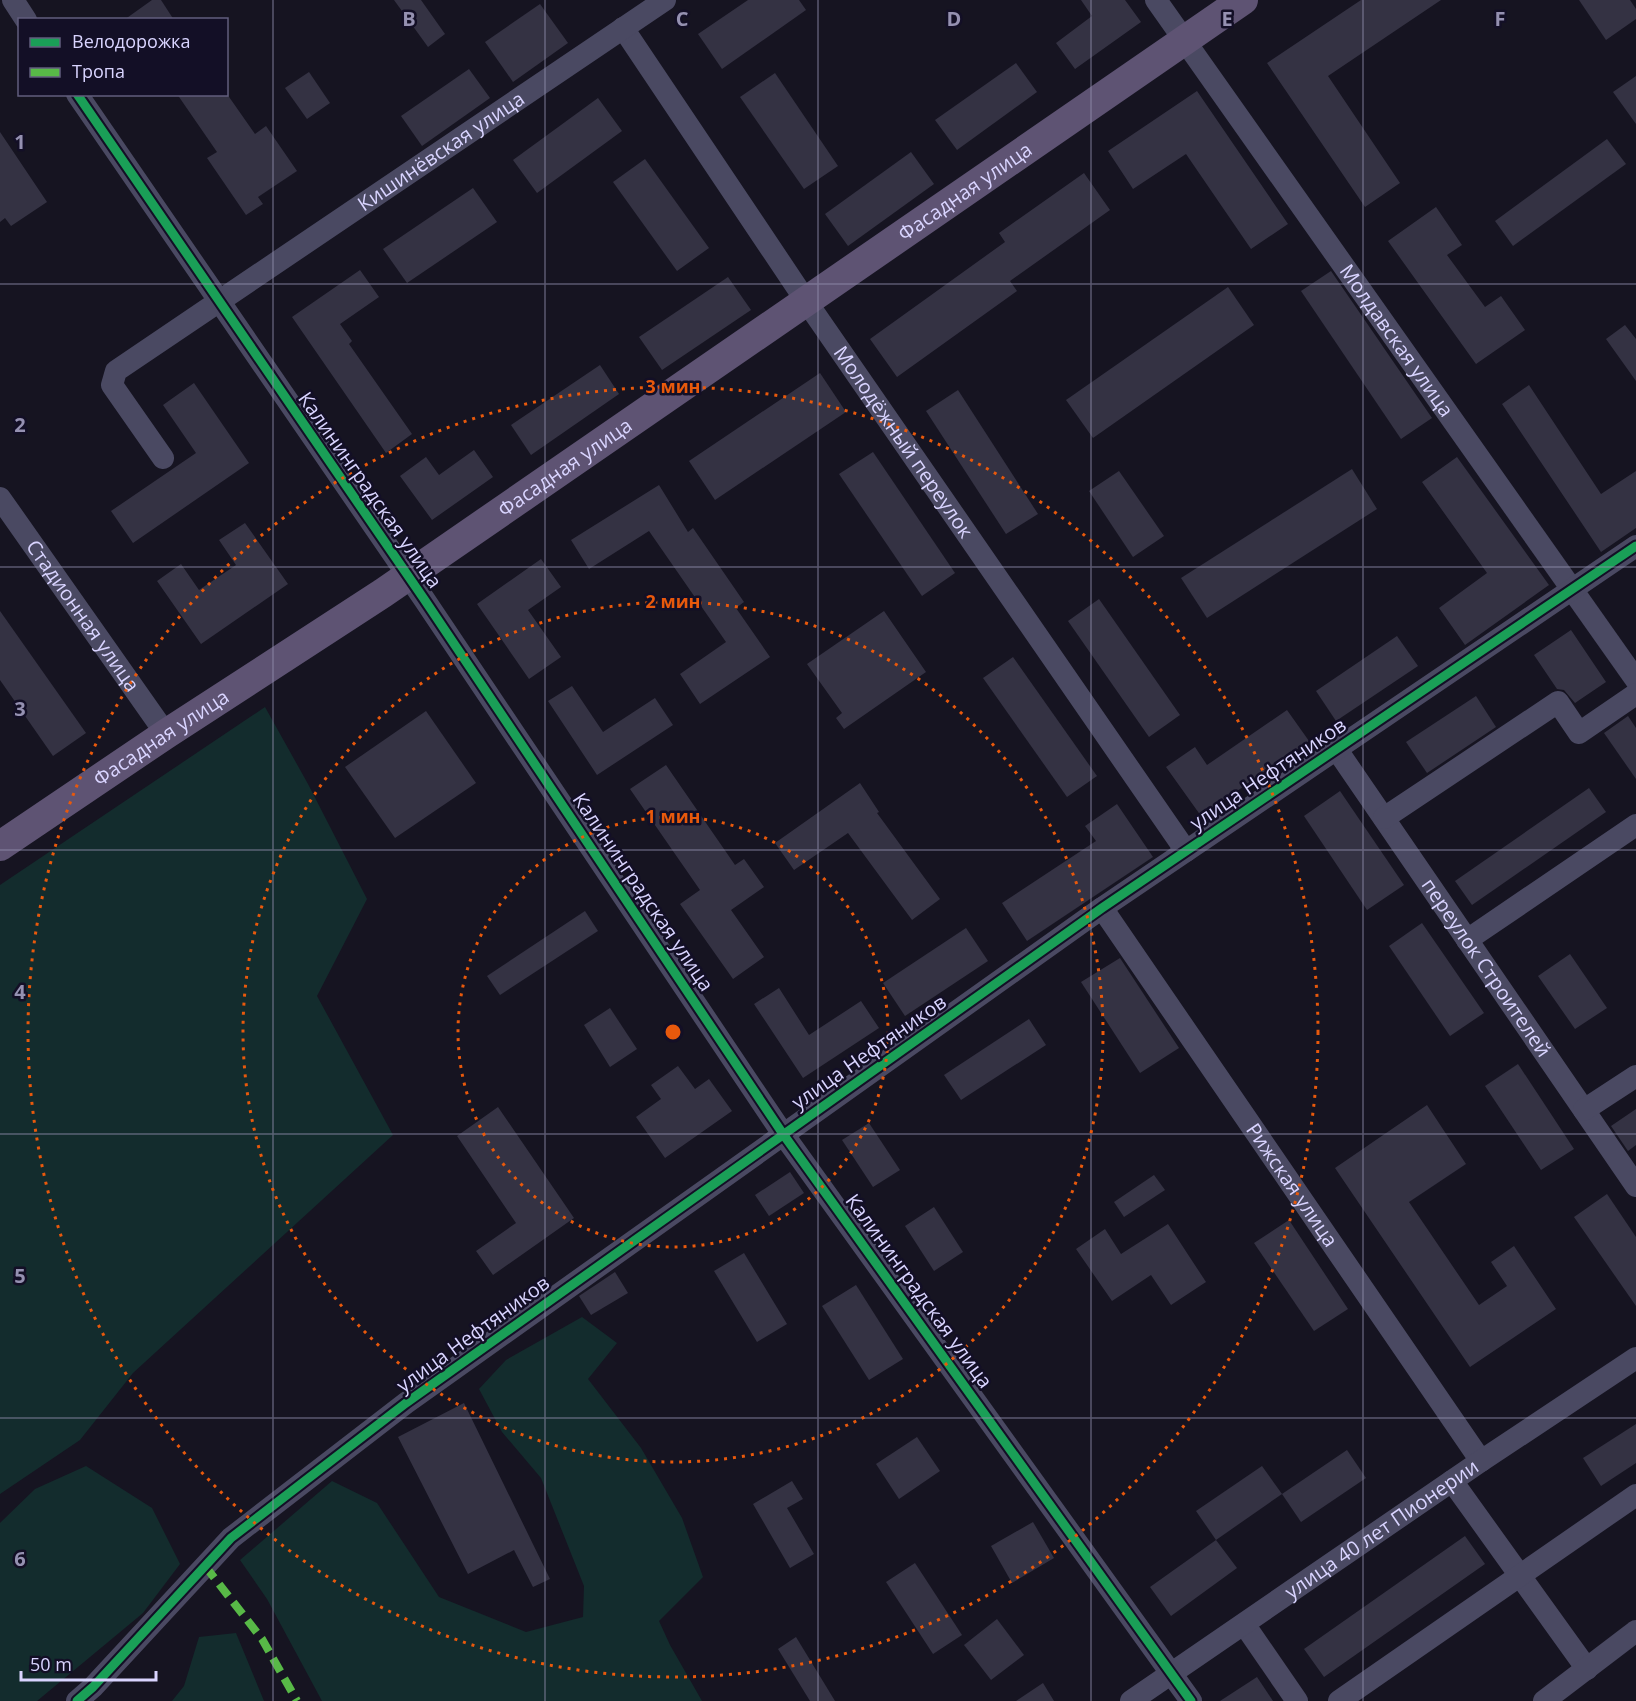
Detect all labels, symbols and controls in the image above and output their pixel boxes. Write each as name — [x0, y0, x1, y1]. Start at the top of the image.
text: B — [402, 5, 416, 32]
text: C — [676, 5, 689, 32]
text: D — [947, 5, 961, 32]
text: E — [1221, 5, 1233, 32]
text: F — [1495, 5, 1505, 32]
legend — [18, 18, 228, 96]
text: Велодорожка — [72, 29, 190, 53]
text: Тропа — [72, 59, 125, 83]
street label: Кишинёвская улица — [352, 85, 530, 217]
text: 1 — [14, 128, 26, 155]
street label: Фасадная улица — [892, 136, 1037, 247]
street label: Молдавская улица — [1334, 259, 1460, 422]
street label: Молодёжный переулок — [828, 340, 980, 544]
text: 3 мин — [645, 374, 701, 398]
street label: Калининградская улица — [292, 386, 449, 593]
text: 2 — [14, 411, 26, 438]
street label: Фасадная улица — [492, 411, 637, 523]
street label: Стадионная улица — [20, 534, 146, 697]
text: 2 мин — [645, 589, 701, 613]
street label: Фасадная улица — [88, 683, 234, 792]
text: 3 — [14, 695, 26, 722]
street label: улица Нефтяников — [1184, 711, 1351, 836]
street label: Калининградская улица — [567, 787, 720, 996]
text: 1 мин — [645, 804, 701, 828]
street label: переулок Строителей — [1416, 873, 1558, 1062]
text: 4 — [14, 978, 26, 1005]
street label: улица Нефтяников — [786, 988, 951, 1115]
centre of rings — [663, 1022, 683, 1042]
street label: Рижская улица — [1240, 1118, 1344, 1252]
street label: Калининградская улица — [840, 1188, 999, 1393]
text: 5 — [14, 1262, 26, 1289]
street label: улица Нефтяников — [391, 1269, 555, 1398]
street label: улица 40 лет Пионерии — [1279, 1453, 1484, 1605]
text: 6 — [14, 1545, 26, 1572]
scale bar — [21, 1644, 156, 1682]
text: 50 m — [30, 1652, 72, 1676]

